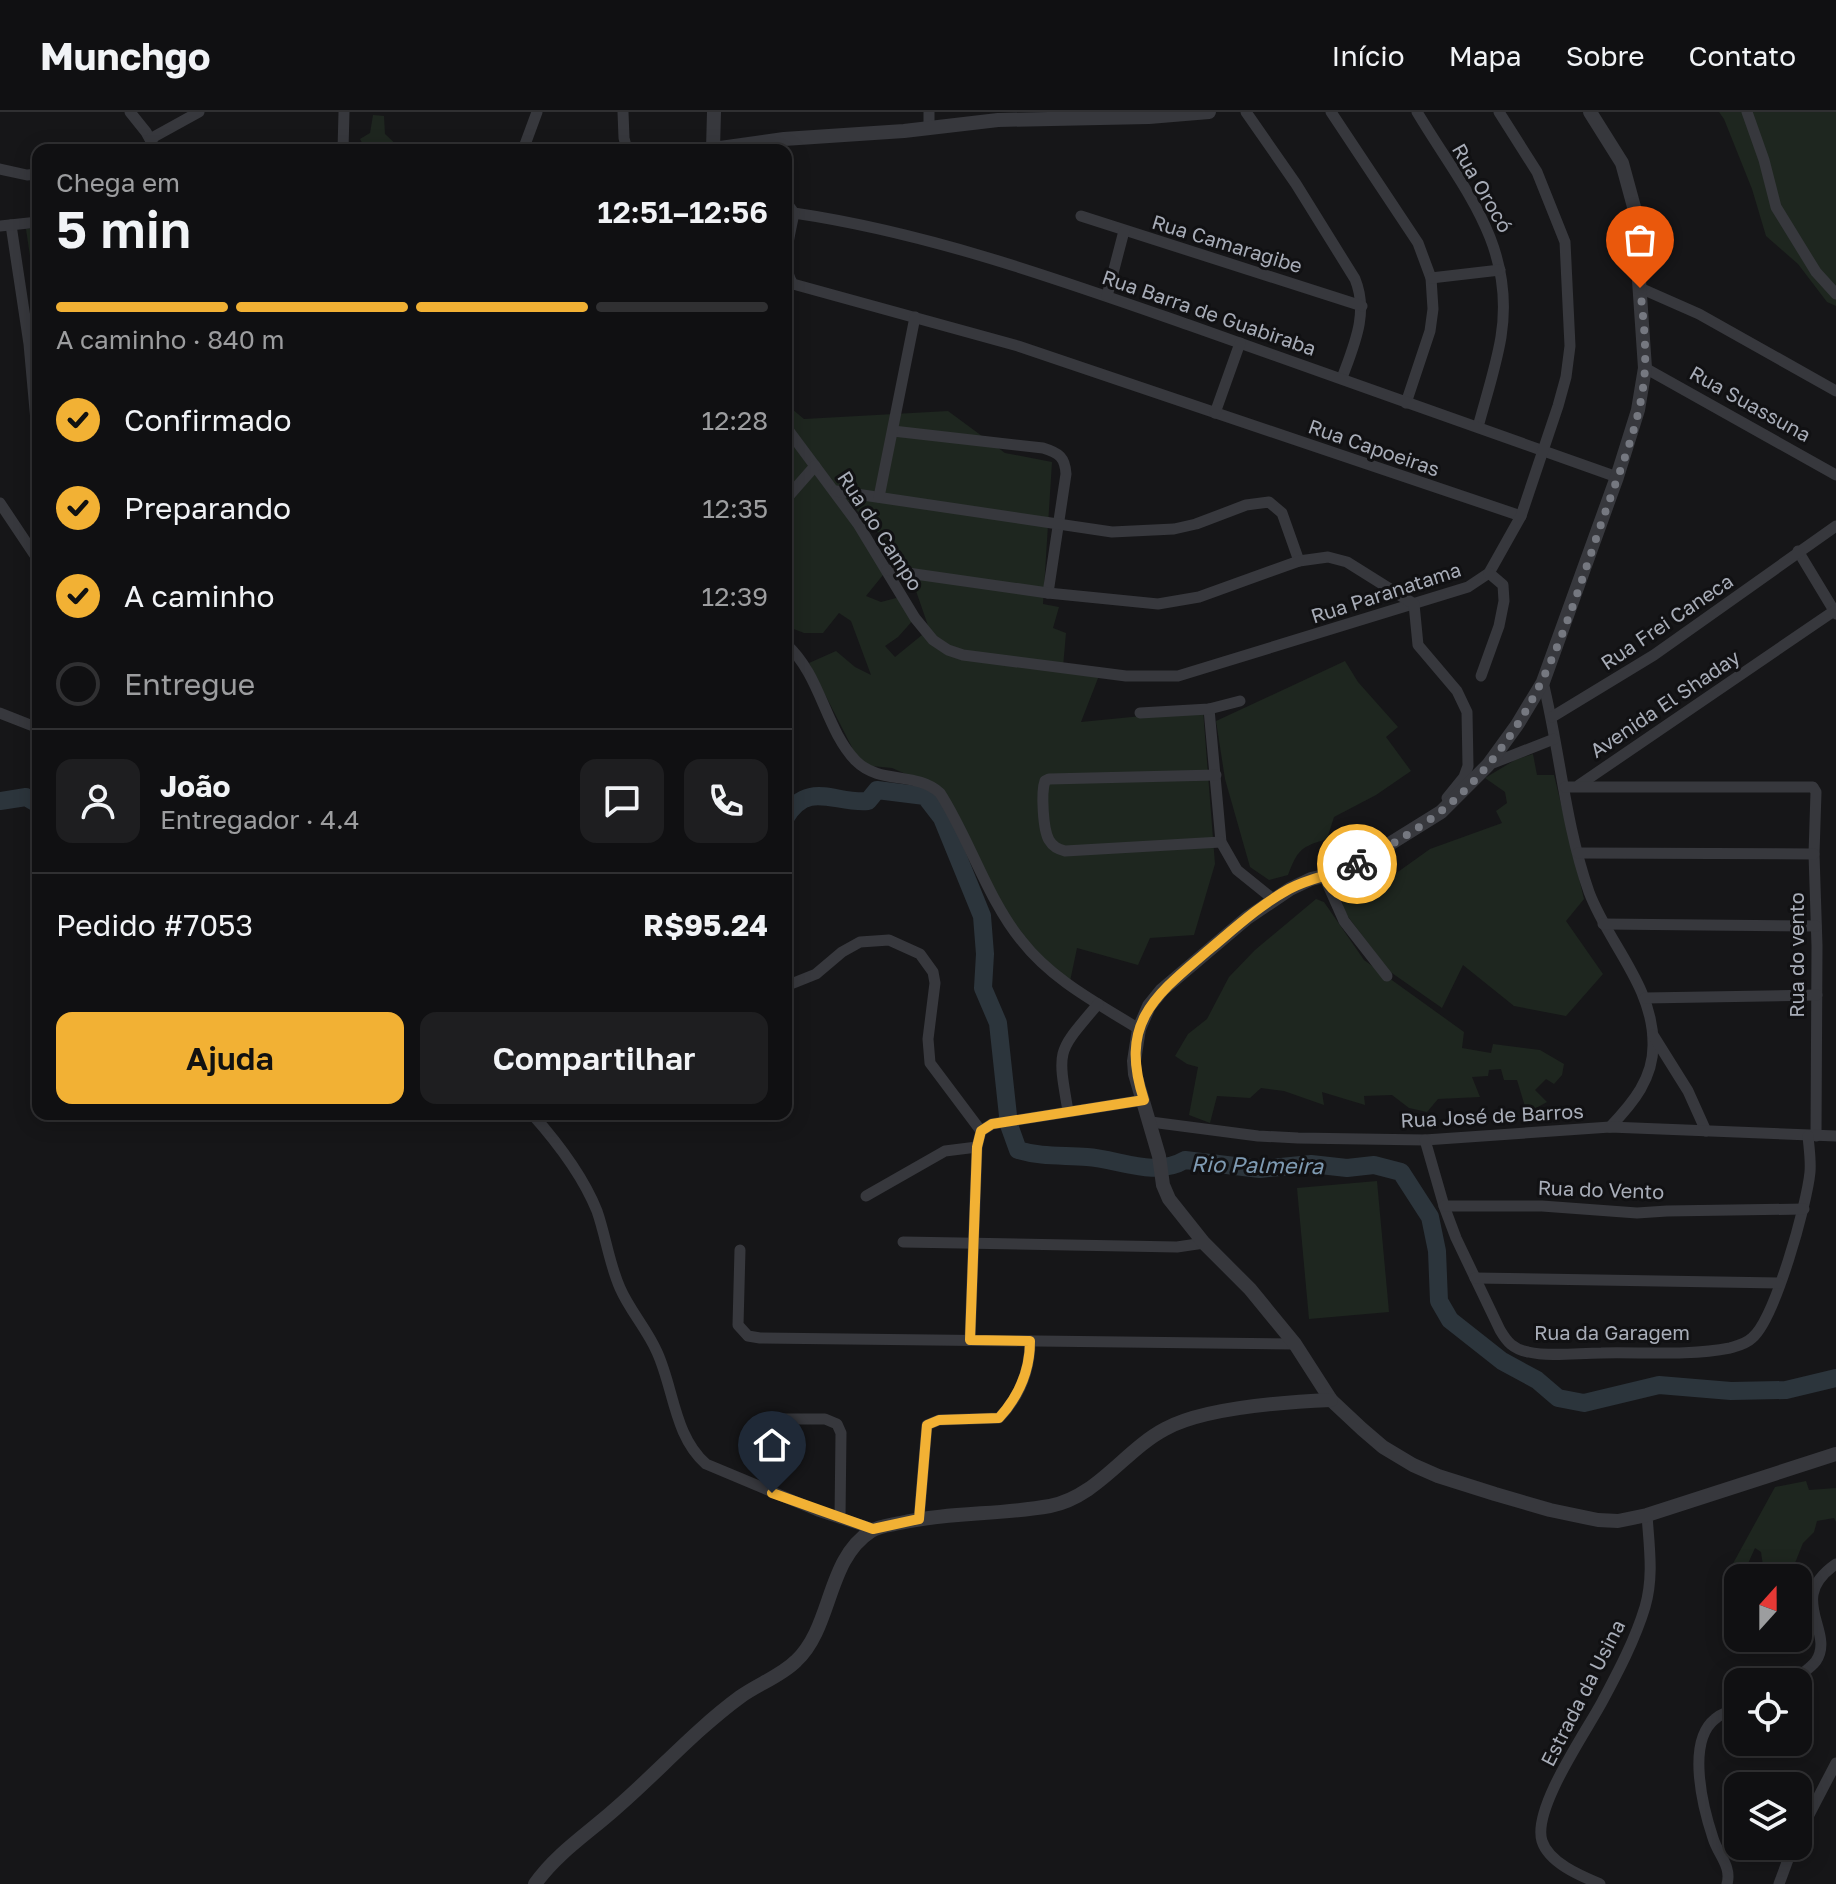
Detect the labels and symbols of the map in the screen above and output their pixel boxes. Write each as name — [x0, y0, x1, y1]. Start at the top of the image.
street label: Rua Orocó — [1448, 139, 1518, 236]
pin — [1606, 206, 1674, 288]
street label: Rua Camaragibe — [1149, 209, 1305, 277]
street label: Rua Barra de Guabiraba — [1099, 264, 1319, 360]
street label: Rua Suassuna — [1686, 360, 1815, 446]
street label: Rua Capoeiras — [1306, 413, 1443, 481]
street label: Rua do Campo — [833, 466, 928, 595]
street label: Rua Paranatama — [1308, 556, 1464, 628]
street label: Rua Frei Caneca — [1596, 568, 1737, 674]
street label: Avenida El Shaday — [1585, 644, 1744, 762]
courier — [1317, 824, 1397, 904]
street label: Rua do vento — [1784, 892, 1808, 1018]
street label: Rua José de Barros — [1400, 1098, 1584, 1132]
water label: Rio Palmeira — [1191, 1150, 1325, 1179]
street label: Rua do Vento — [1537, 1175, 1665, 1203]
street label: Rua da Garagem — [1534, 1320, 1690, 1344]
pin — [738, 1411, 806, 1493]
north arrow — [1724, 1564, 1812, 1652]
street label: Estrada da Usina — [1535, 1615, 1629, 1770]

